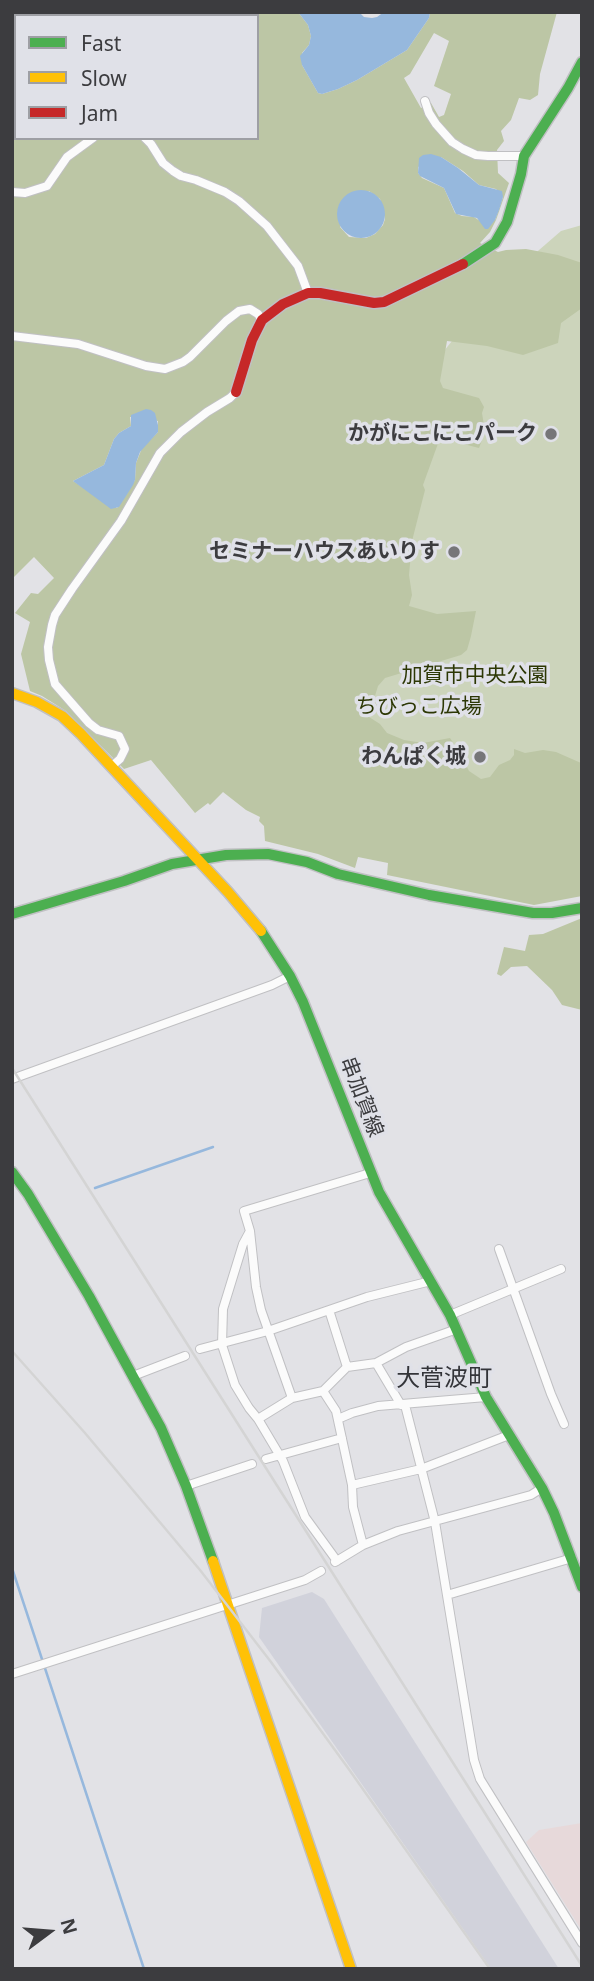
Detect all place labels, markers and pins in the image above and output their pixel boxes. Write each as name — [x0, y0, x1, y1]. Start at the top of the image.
place label: かがにこにこパーク — [348, 421, 537, 447]
marker: かがにこにこパーク — [543, 426, 559, 442]
place label: セミナーハウスあいりす — [209, 539, 440, 565]
marker: セミナーハウスあいりす — [446, 544, 462, 560]
place label: わんぱく城 — [361, 744, 466, 770]
marker: わんぱく城 — [472, 749, 488, 765]

